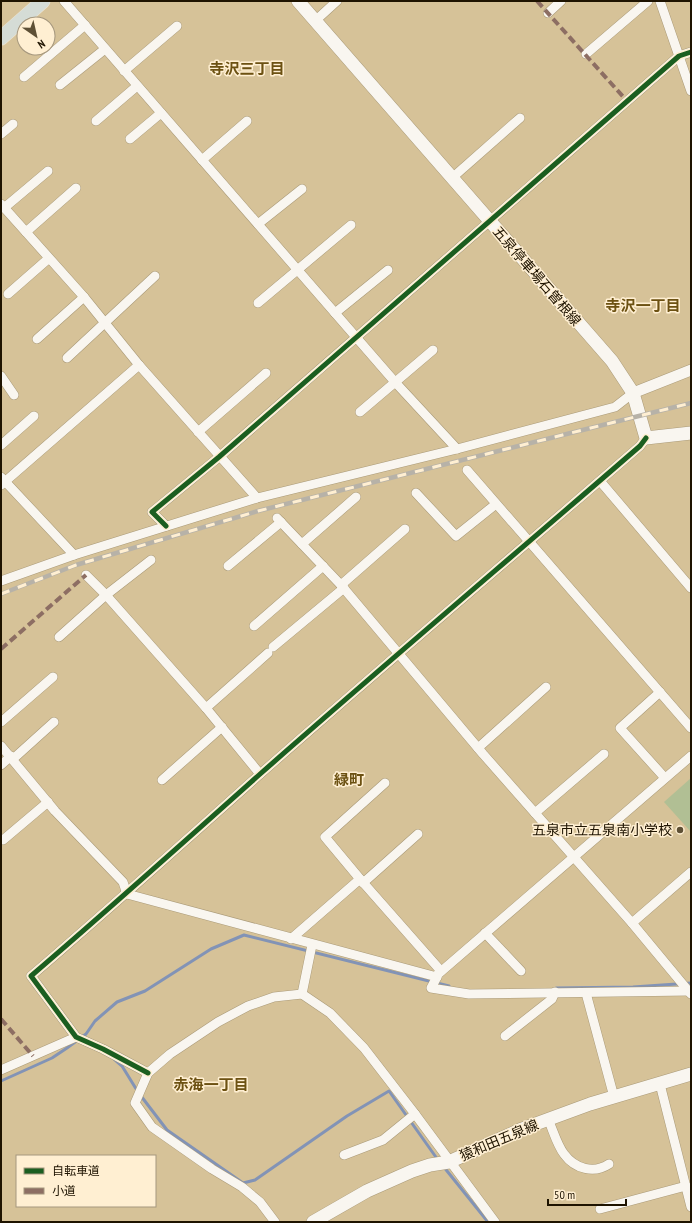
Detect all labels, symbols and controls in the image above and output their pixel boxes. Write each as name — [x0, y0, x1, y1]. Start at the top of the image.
north arrow — [16, 16, 56, 56]
text: N — [35, 37, 48, 52]
district label: 寺沢三丁目 — [209, 59, 285, 78]
street label: 五泉停車場石曽根線 — [489, 223, 585, 329]
district label: 寺沢一丁目 — [605, 296, 681, 315]
district label: 緑町 — [334, 770, 364, 789]
place label: 五泉市立五泉南小学校 — [532, 821, 672, 839]
marker: 五泉市立五泉南小学校 — [675, 825, 685, 835]
district label: 赤海一丁目 — [173, 1075, 249, 1094]
street label: 猿和田五泉線 — [457, 1115, 541, 1165]
legend — [16, 1155, 156, 1207]
text: 自転車道 — [52, 1163, 100, 1178]
scale bar — [548, 1181, 626, 1207]
text: 小道 — [52, 1183, 76, 1198]
text: 50 m — [554, 1187, 575, 1202]

